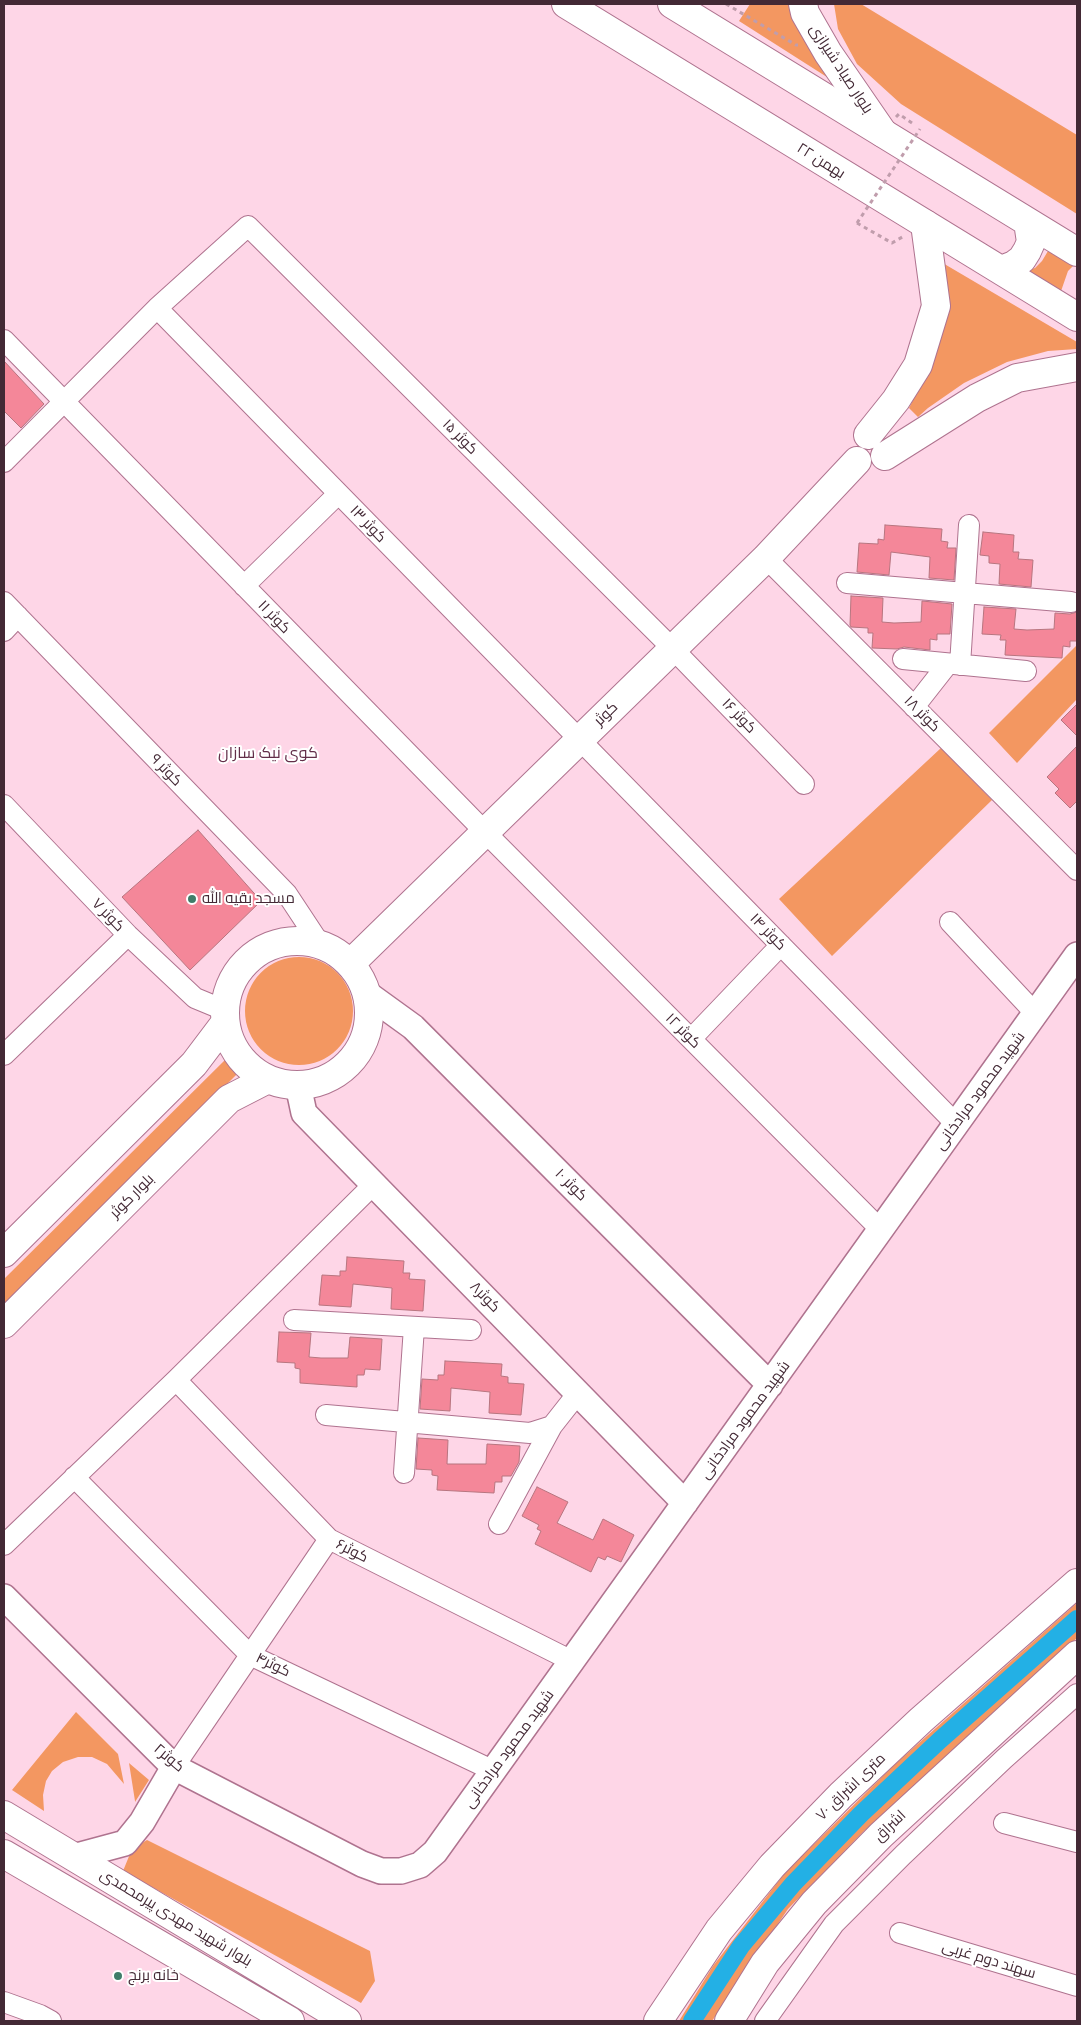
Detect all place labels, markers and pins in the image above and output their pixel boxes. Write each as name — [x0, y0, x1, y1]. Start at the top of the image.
place label: مسجد بقیه الله — [202, 890, 295, 908]
marker: مسجد بقیه الله — [186, 893, 198, 905]
place label: خانه برنج — [128, 1967, 179, 1985]
marker: خانه برنج — [112, 1970, 124, 1982]

